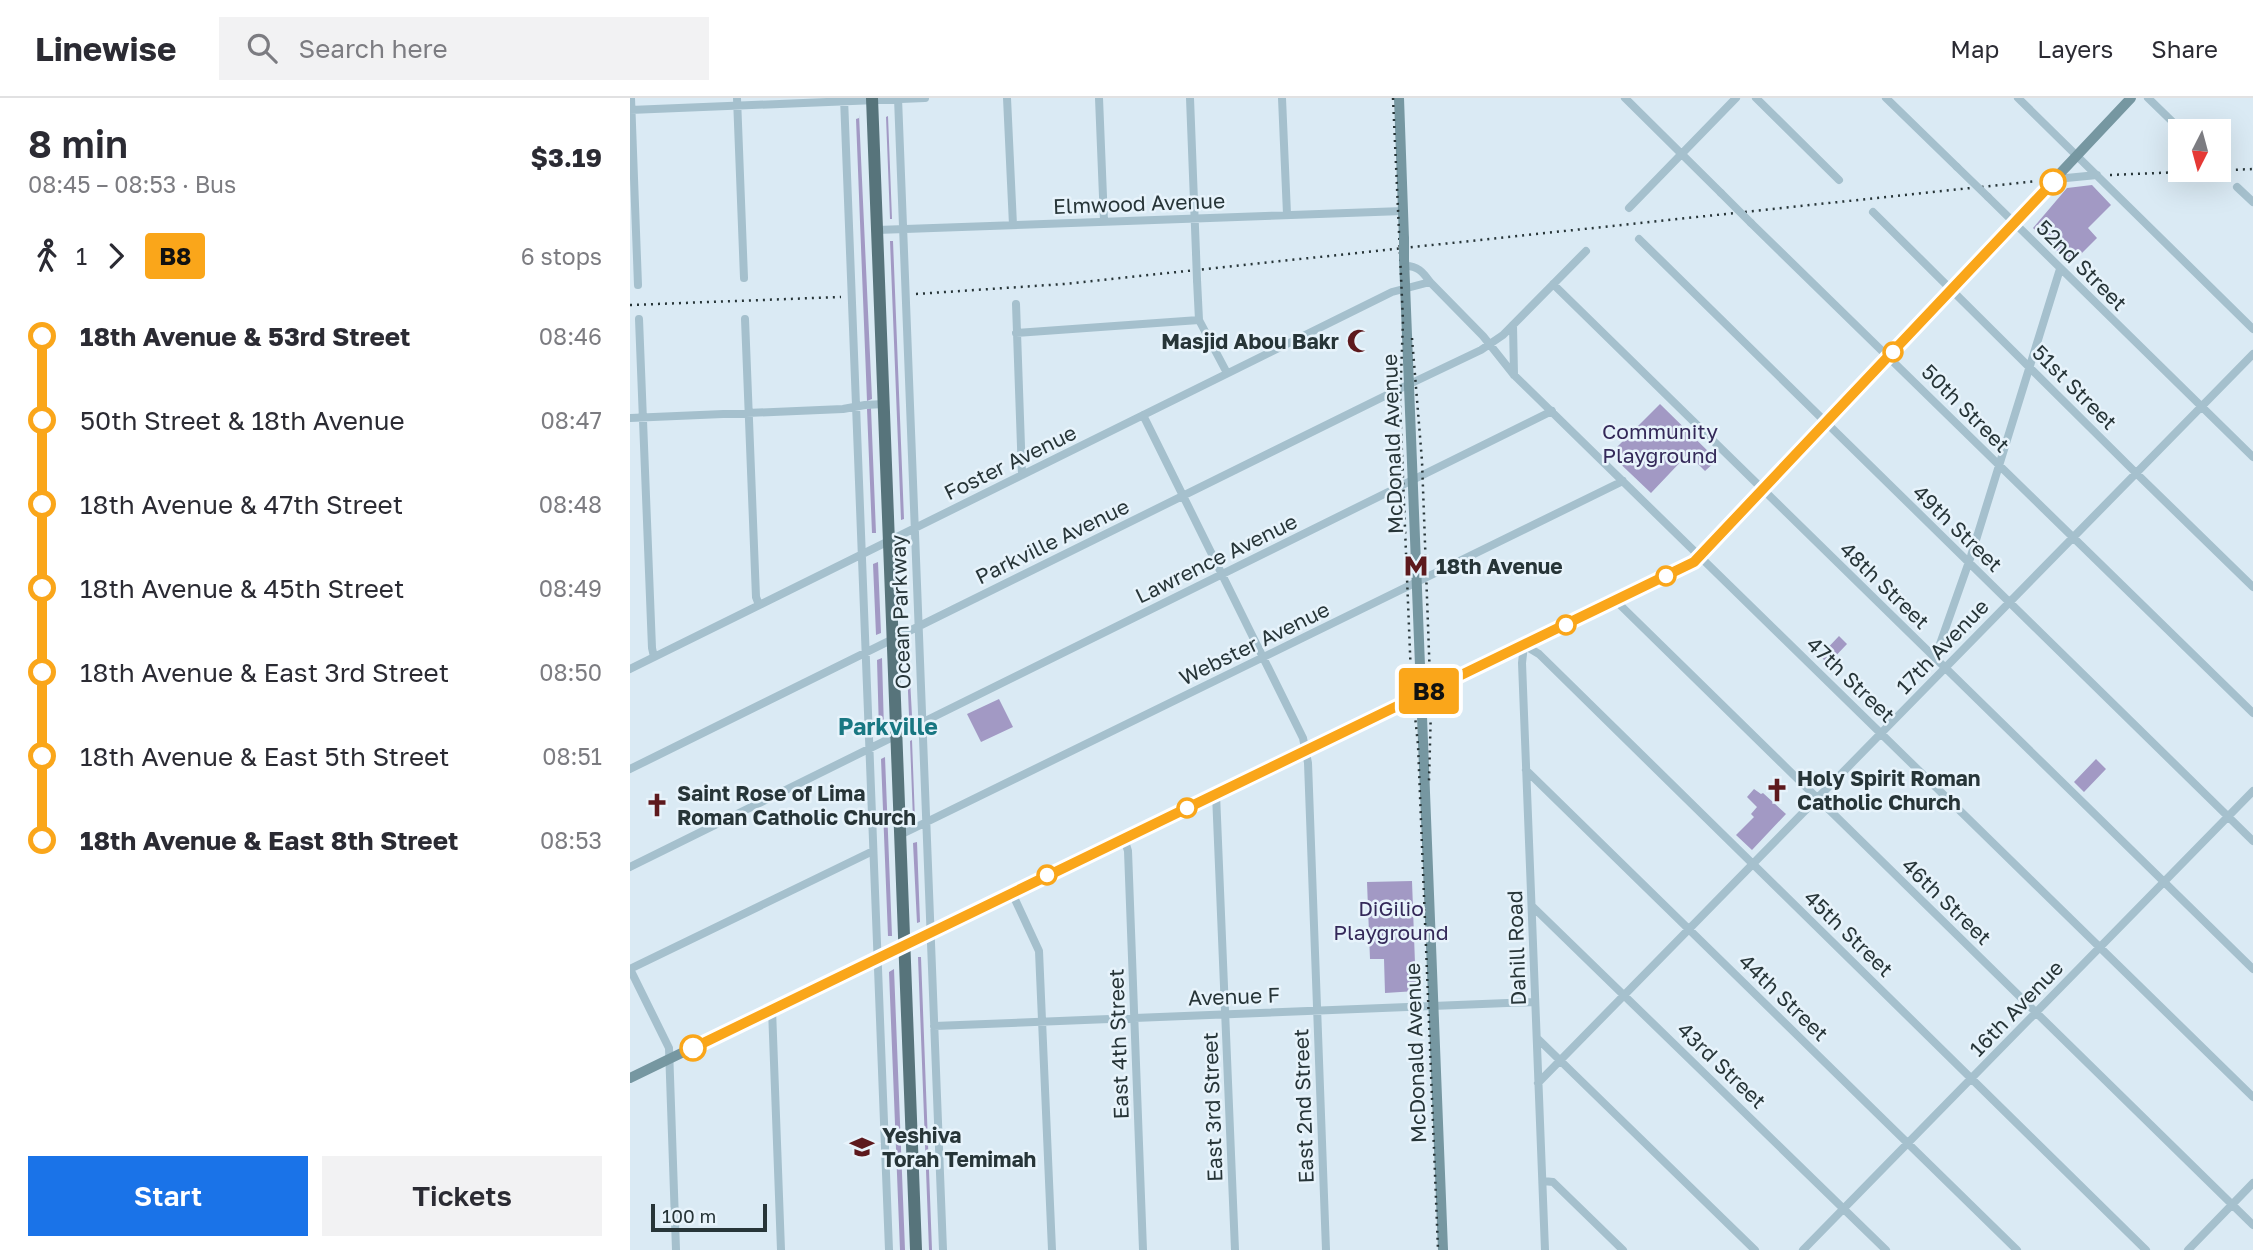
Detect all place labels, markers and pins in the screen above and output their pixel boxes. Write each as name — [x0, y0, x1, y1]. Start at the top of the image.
unlabelled marker — [2040, 169, 2066, 195]
mosque icon: Masjid Abou Bakr — [1345, 327, 1373, 355]
place label: Masjid Abou Bakr — [1161, 328, 1339, 354]
unlabelled marker — [1883, 342, 1903, 362]
metro station icon: 18th Avenue — [1402, 552, 1430, 580]
place label: 18th Avenue — [1436, 553, 1563, 579]
unlabelled marker — [1656, 566, 1676, 586]
unlabelled marker — [1556, 615, 1576, 635]
place label: Holy Spirit Roman Catholic Church — [1797, 765, 1981, 815]
church icon: Holy Spirit Roman Catholic Church — [1763, 776, 1791, 804]
place label: Saint Rose of Lima Roman Catholic Church — [677, 780, 916, 830]
church icon: Saint Rose of Lima Roman Catholic Church — [643, 791, 671, 819]
unlabelled marker — [1177, 798, 1197, 818]
unlabelled marker — [1037, 865, 1057, 885]
unlabelled marker — [680, 1035, 706, 1061]
place label: Yeshiva Torah Temimah — [882, 1122, 1036, 1172]
school or university icon: Yeshiva Torah Temimah — [848, 1133, 876, 1161]

